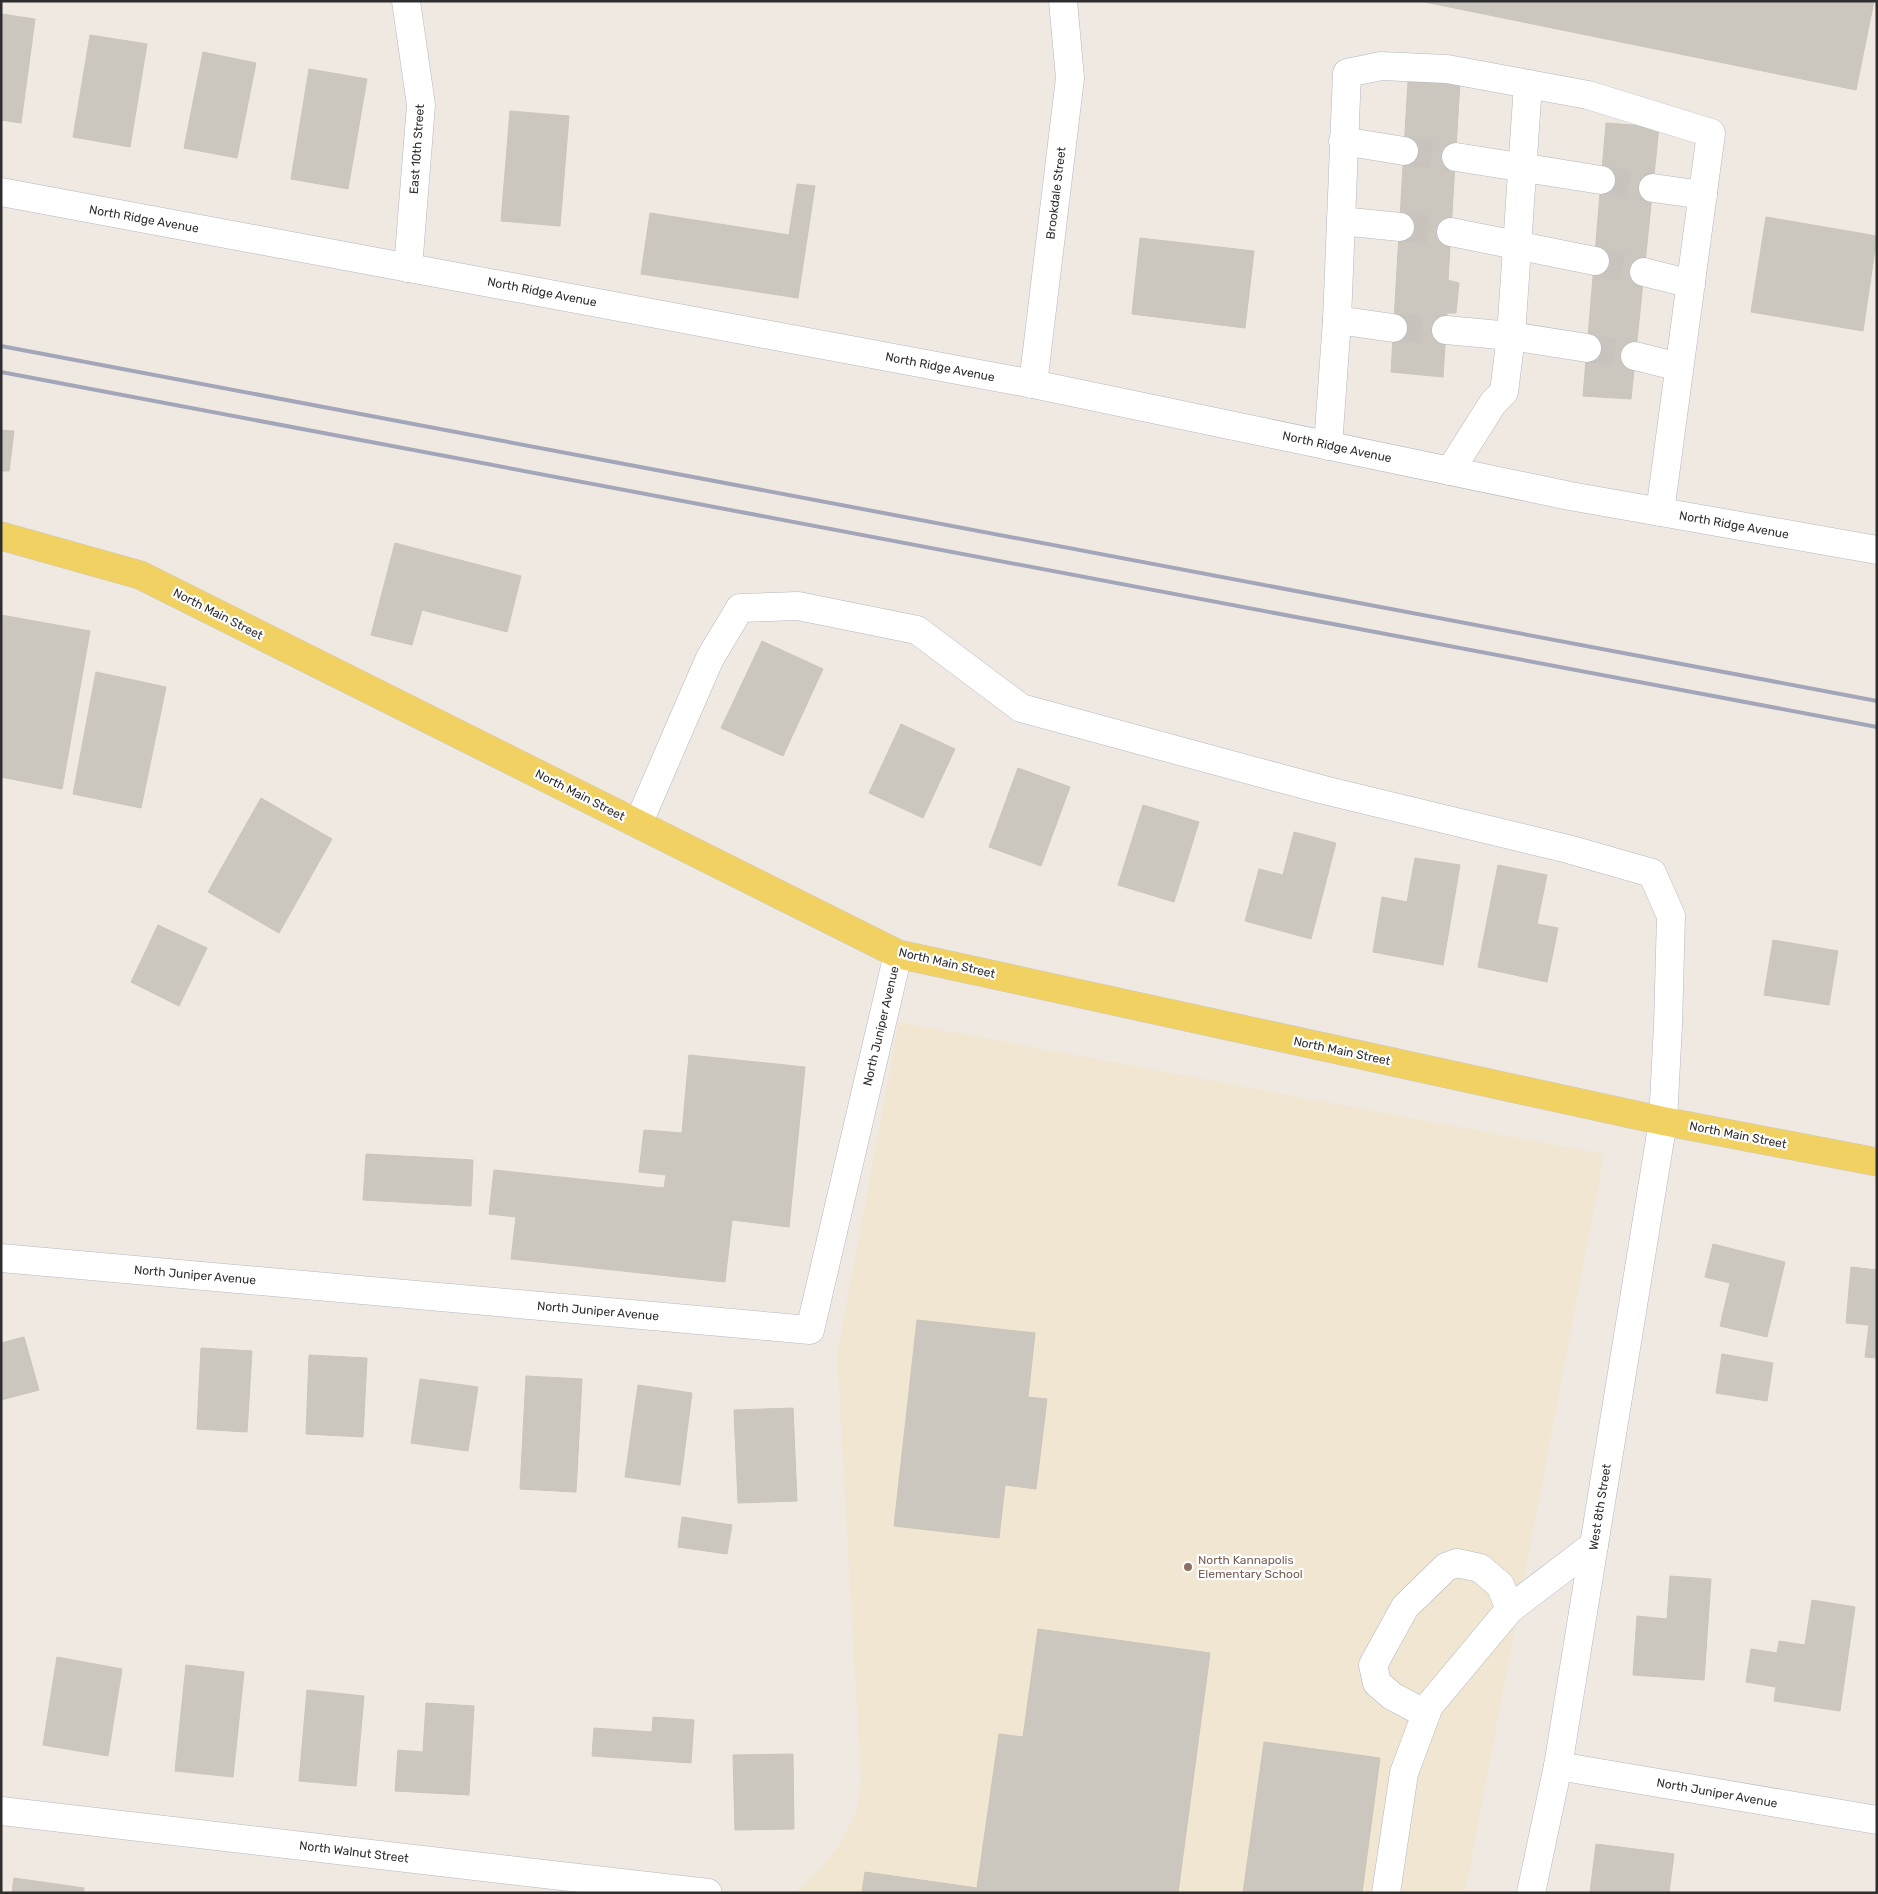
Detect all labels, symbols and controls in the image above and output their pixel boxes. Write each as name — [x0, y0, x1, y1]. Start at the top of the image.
street label: East 10th Street — [407, 103, 427, 194]
street label: Brookdale Street — [1043, 146, 1069, 240]
street label: North Ridge Avenue — [88, 202, 200, 236]
street label: North Ridge Avenue — [486, 275, 598, 310]
street label: North Ridge Avenue — [884, 350, 996, 385]
street label: North Ridge Avenue — [1281, 429, 1393, 465]
street label: North Ridge Avenue — [1678, 508, 1790, 542]
street label: North Main Street — [171, 585, 265, 643]
street label: North Main Street — [533, 766, 627, 824]
street label: North Main Street — [897, 945, 997, 981]
street label: North Juniper Avenue — [860, 964, 902, 1087]
street label: North Main Street — [1292, 1034, 1392, 1068]
street label: North Main Street — [1688, 1119, 1788, 1151]
street label: North Juniper Avenue — [133, 1263, 257, 1287]
street label: North Juniper Avenue — [536, 1299, 660, 1323]
street label: West 8th Street — [1586, 1463, 1614, 1551]
place label: North Kannapolis Elementary School — [1198, 1553, 1303, 1581]
marker: North Kannapolis Elementary School — [1182, 1561, 1194, 1573]
street label: North Juniper Avenue — [1655, 1775, 1779, 1811]
street label: North Walnut Street — [298, 1838, 410, 1866]

